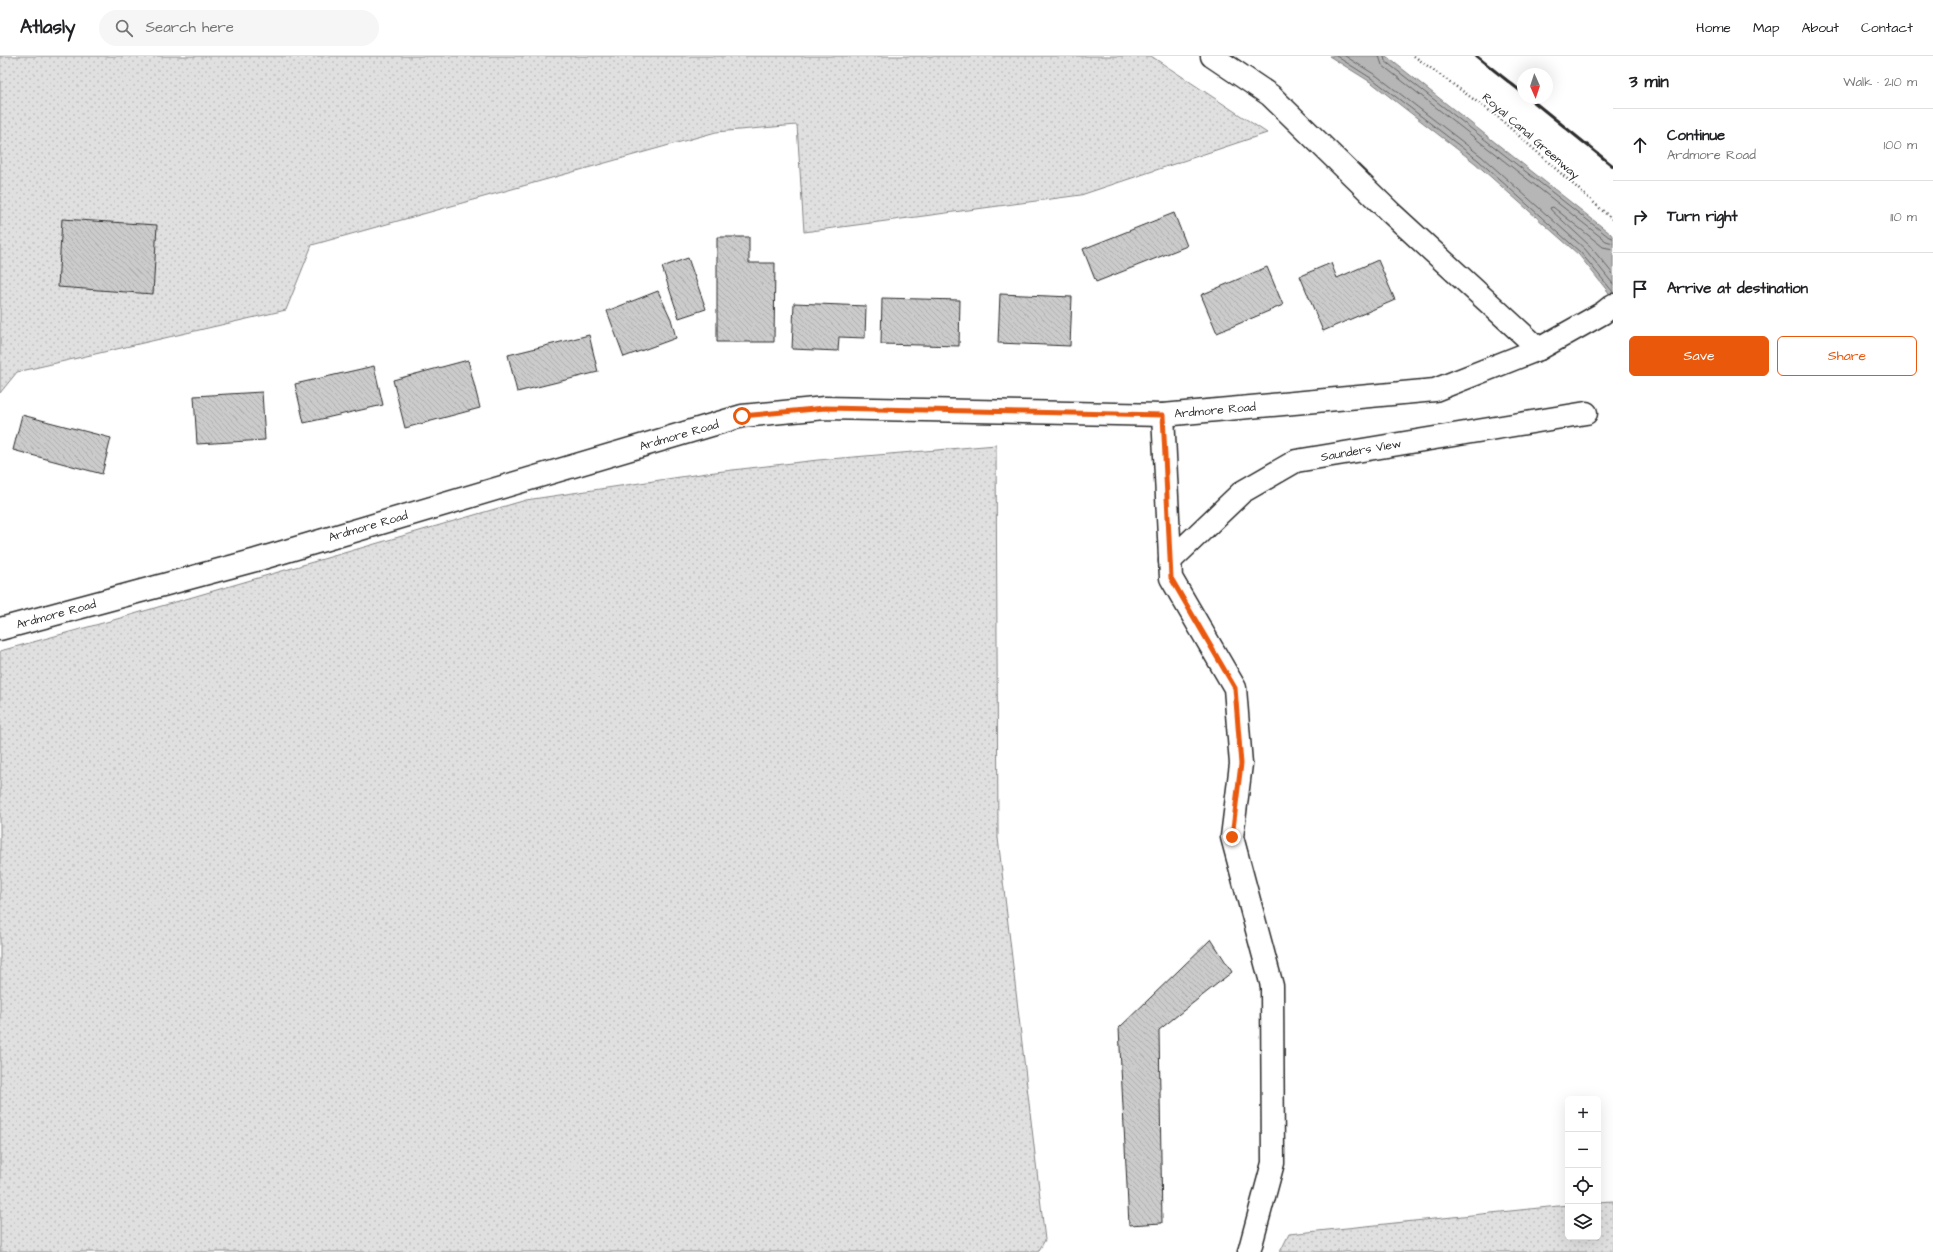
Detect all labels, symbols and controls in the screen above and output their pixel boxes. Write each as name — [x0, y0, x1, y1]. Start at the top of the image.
search box — [99, 10, 379, 46]
text: Atlasly — [20, 14, 75, 41]
icon: search — [113, 17, 135, 39]
text: Search here — [145, 17, 234, 38]
text: Home — [1696, 18, 1731, 38]
text: Map — [1753, 18, 1779, 38]
text: About — [1801, 18, 1839, 38]
text: Contact — [1861, 18, 1913, 38]
north arrow — [1517, 68, 1553, 104]
text: 3 min — [1629, 70, 1669, 94]
text: Walk · 210 m — [1843, 73, 1917, 91]
street label: Royal Canal Greenway — [1477, 89, 1583, 185]
text: Continue — [1667, 125, 1725, 146]
icon: ahead — [1629, 134, 1651, 156]
text: 100 m — [1884, 136, 1917, 154]
text: Ardmore Road — [1667, 146, 1756, 164]
icon: right — [1629, 206, 1651, 228]
text: Turn right — [1667, 206, 1738, 227]
text: 110 m — [1890, 208, 1917, 226]
icon: arrive — [1629, 278, 1651, 300]
text: Arrive at destination — [1667, 278, 1808, 299]
button: Save — [1629, 336, 1769, 376]
button: Share — [1777, 336, 1917, 376]
street label: Ardmore Road — [1173, 398, 1257, 423]
route start — [733, 407, 751, 425]
street label: Ardmore Road — [637, 416, 721, 455]
street label: Saunders View — [1319, 435, 1403, 466]
street label: Ardmore Road — [326, 507, 410, 546]
street label: Ardmore Road — [14, 596, 98, 633]
route end — [1223, 828, 1241, 846]
map controls — [1565, 1096, 1601, 1240]
button: + — [1565, 1096, 1601, 1132]
button: − — [1565, 1132, 1601, 1168]
button: locate — [1565, 1168, 1601, 1204]
button: layers — [1565, 1204, 1601, 1240]

